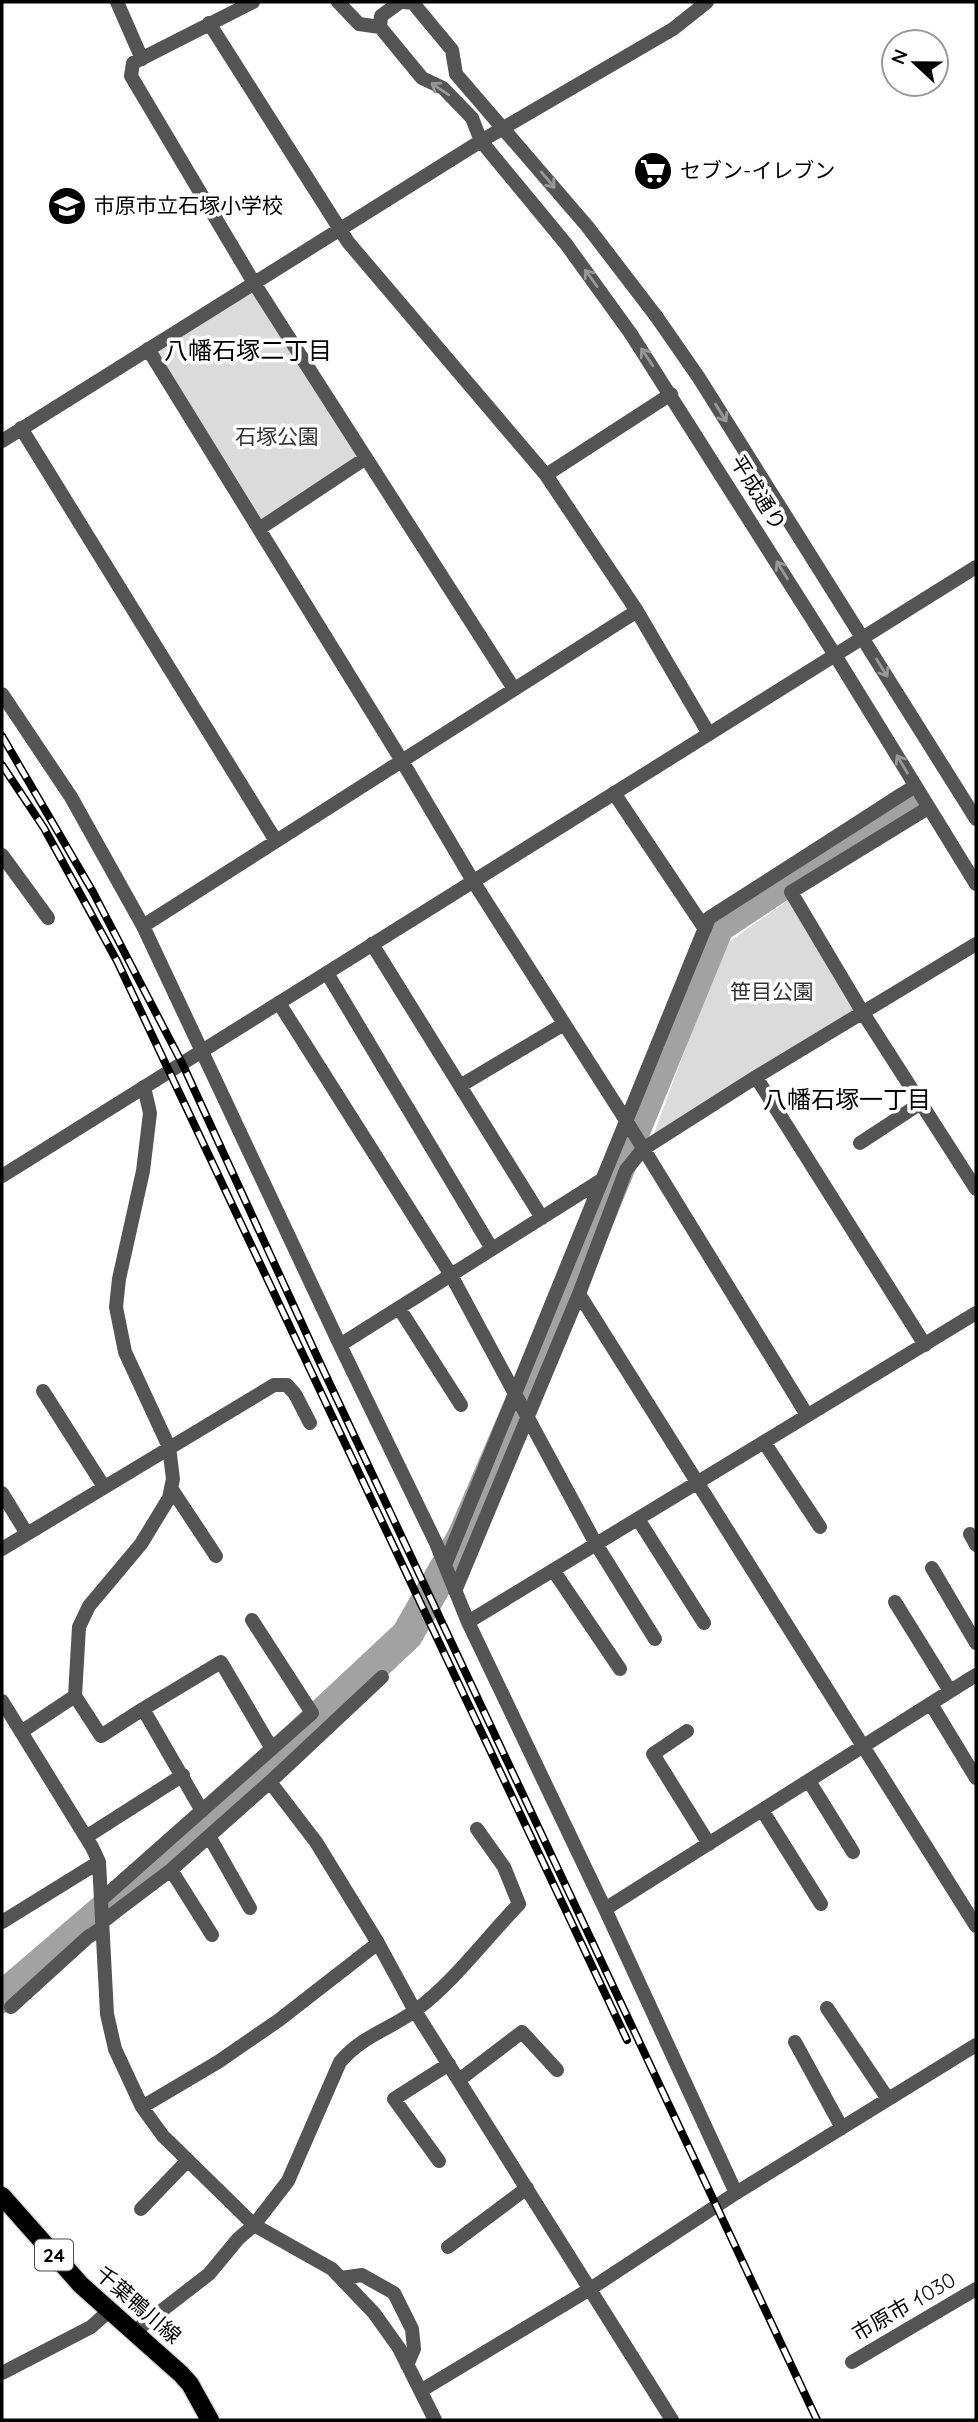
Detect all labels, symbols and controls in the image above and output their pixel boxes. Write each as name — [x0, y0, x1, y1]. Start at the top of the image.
north arrow — [880, 28, 950, 98]
text: N — [885, 46, 913, 68]
one-way arrow — [431, 81, 450, 96]
supermarket icon: セブン-イレブン — [632, 150, 674, 192]
place label: セブン-イレブン — [680, 157, 835, 183]
one-way arrow — [540, 170, 556, 188]
school or university icon: 市原市立石塚小学校 — [46, 185, 88, 227]
place label: 市原市立石塚小学校 — [94, 192, 283, 218]
one-way arrow — [584, 269, 598, 288]
district label: 八幡石塚二丁目 — [164, 335, 332, 365]
one-way arrow — [640, 348, 654, 368]
one-way arrow — [715, 403, 729, 423]
park label: 石塚公園 — [235, 423, 319, 449]
street label: 平成通り — [726, 450, 792, 535]
one-way arrow — [775, 561, 789, 581]
one-way arrow — [875, 658, 890, 677]
one-way arrow — [894, 754, 908, 774]
park label: 笹目公園 — [730, 978, 814, 1004]
district label: 八幡石塚一丁目 — [763, 1084, 931, 1114]
road number: 24 — [35, 2240, 73, 2270]
street label: 千葉鴨川線 — [91, 2260, 187, 2348]
street label: 市原市 ｲ030 — [847, 2266, 960, 2346]

